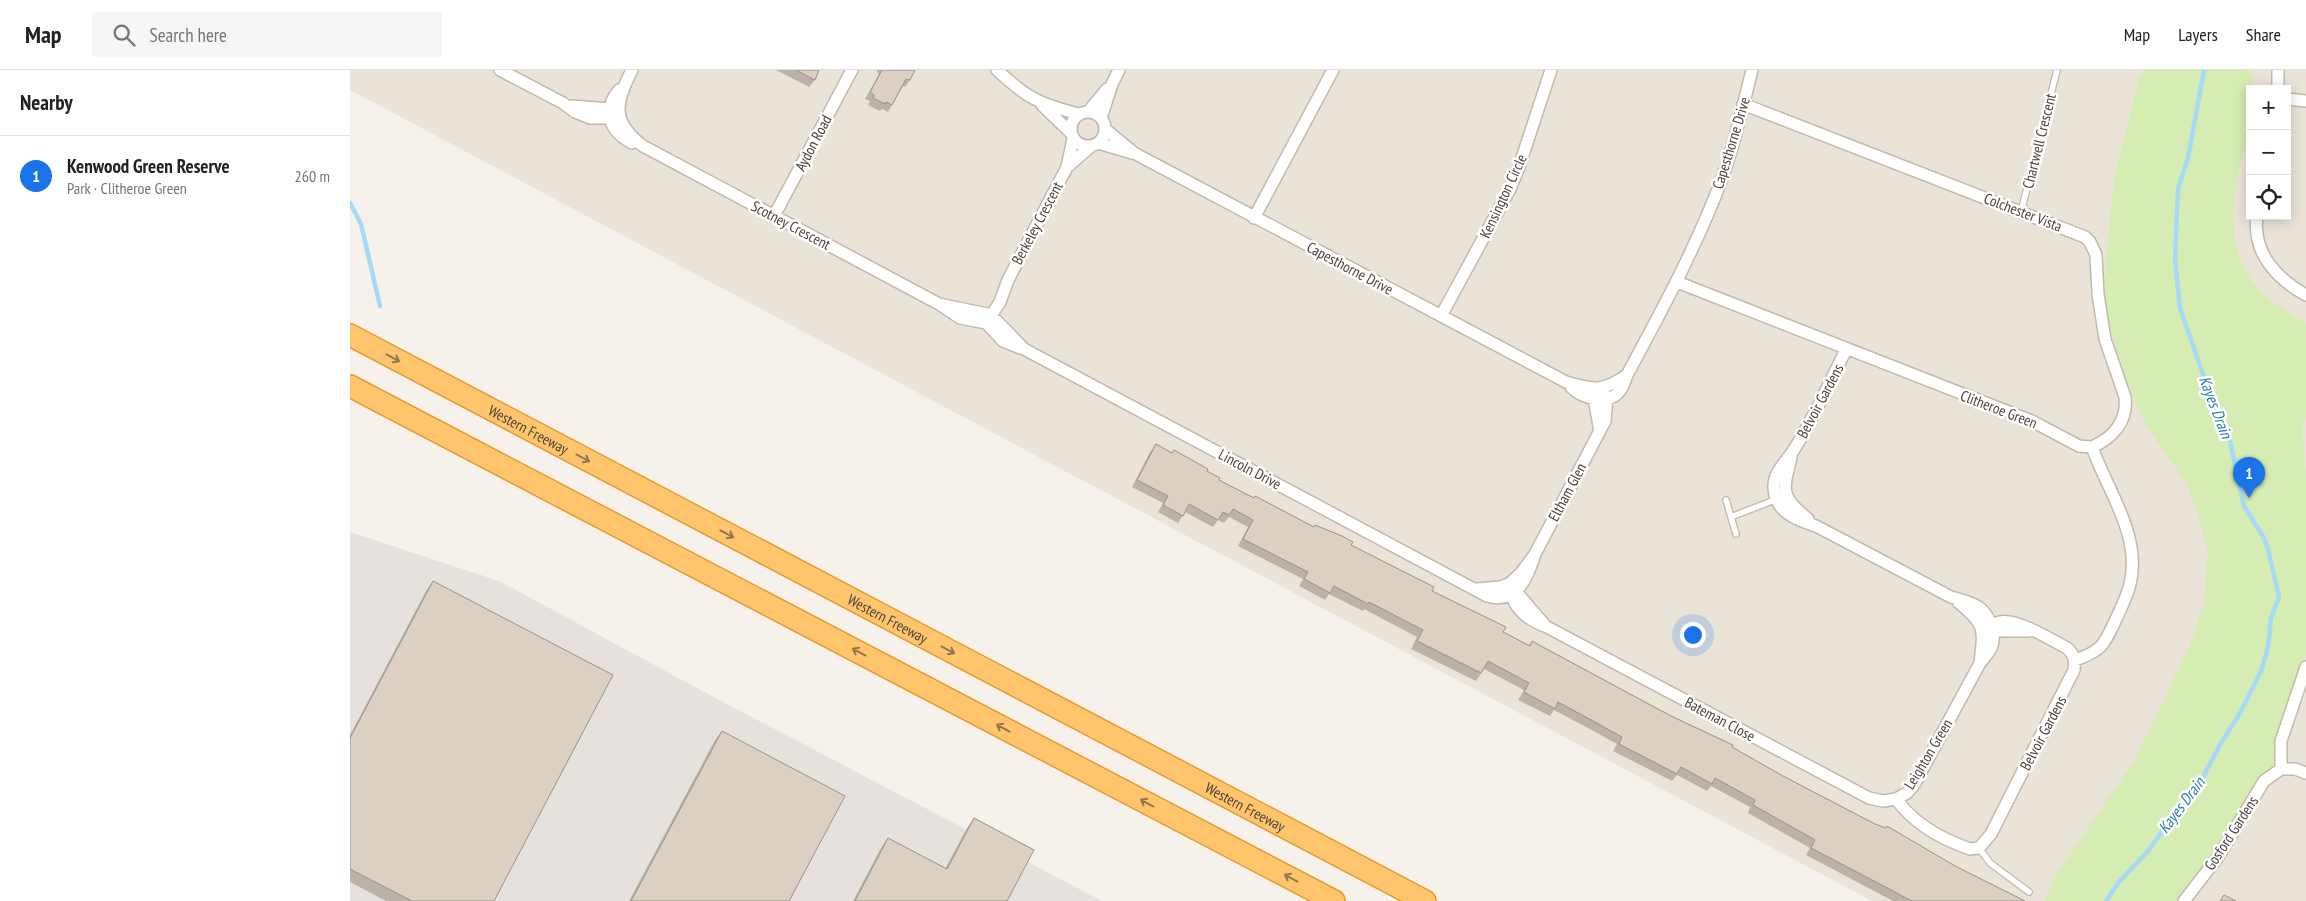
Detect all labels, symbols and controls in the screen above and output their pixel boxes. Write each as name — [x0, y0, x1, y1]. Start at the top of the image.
search box — [92, 12, 442, 57]
text: Map — [25, 19, 62, 50]
icon: search — [110, 21, 138, 49]
text: Search here — [150, 23, 227, 47]
text: Map — [2124, 23, 2150, 46]
text: Layers — [2178, 23, 2218, 46]
text: Share — [2246, 23, 2281, 46]
map controls — [2246, 85, 2291, 220]
button: + — [2246, 85, 2291, 130]
text: Nearby — [20, 89, 73, 116]
street label: Chartwell Crescent — [2018, 92, 2060, 190]
street label: Capesthorne Drive — [1708, 95, 1754, 191]
street label: Aydon Road — [790, 112, 836, 174]
button: − — [2246, 130, 2291, 175]
street label: Kensington Circle — [1475, 151, 1531, 241]
text: Kenwood Green Reserve — [67, 154, 230, 178]
text: 1 — [32, 166, 40, 186]
text: 260 m — [295, 166, 330, 186]
button: locate — [2246, 175, 2291, 220]
text: Park · Clitheroe Green — [67, 178, 187, 198]
street label: Berkeley Crescent — [1007, 178, 1067, 268]
street label: Colchester Vista — [1981, 188, 2065, 236]
street label: Scotney Crescent — [748, 196, 834, 254]
street label: Capesthorne Drive — [1304, 237, 1396, 299]
one-way arrow — [385, 353, 400, 363]
street label: Belvoir Gardens — [1792, 361, 1848, 441]
water label: Kayes Drain — [2195, 373, 2237, 442]
street label: Clitheroe Green — [1958, 386, 2040, 432]
street label: Western Freeway — [485, 400, 572, 458]
street label: Lincoln Drive — [1215, 445, 1285, 493]
one-way arrow — [575, 454, 590, 463]
pin: 1 — [2233, 457, 2265, 498]
street label: Eltham Glen — [1544, 460, 1590, 524]
one-way arrow — [719, 529, 734, 539]
street label: Western Freeway — [845, 589, 932, 647]
your location — [1680, 622, 1706, 648]
one-way arrow — [940, 646, 955, 655]
one-way arrow — [851, 647, 866, 657]
street label: Bateman Close — [1682, 693, 1758, 745]
street label: Belvoir Gardens — [2015, 693, 2071, 773]
street label: Leighton Green — [1900, 715, 1956, 793]
one-way arrow — [995, 723, 1010, 733]
water label: Kayes Drain — [2153, 772, 2209, 837]
street label: Western Freeway — [1202, 778, 1289, 836]
street label: Gosford Gardens — [2200, 792, 2262, 874]
one-way arrow — [1139, 798, 1154, 808]
one-way arrow — [1283, 873, 1298, 883]

